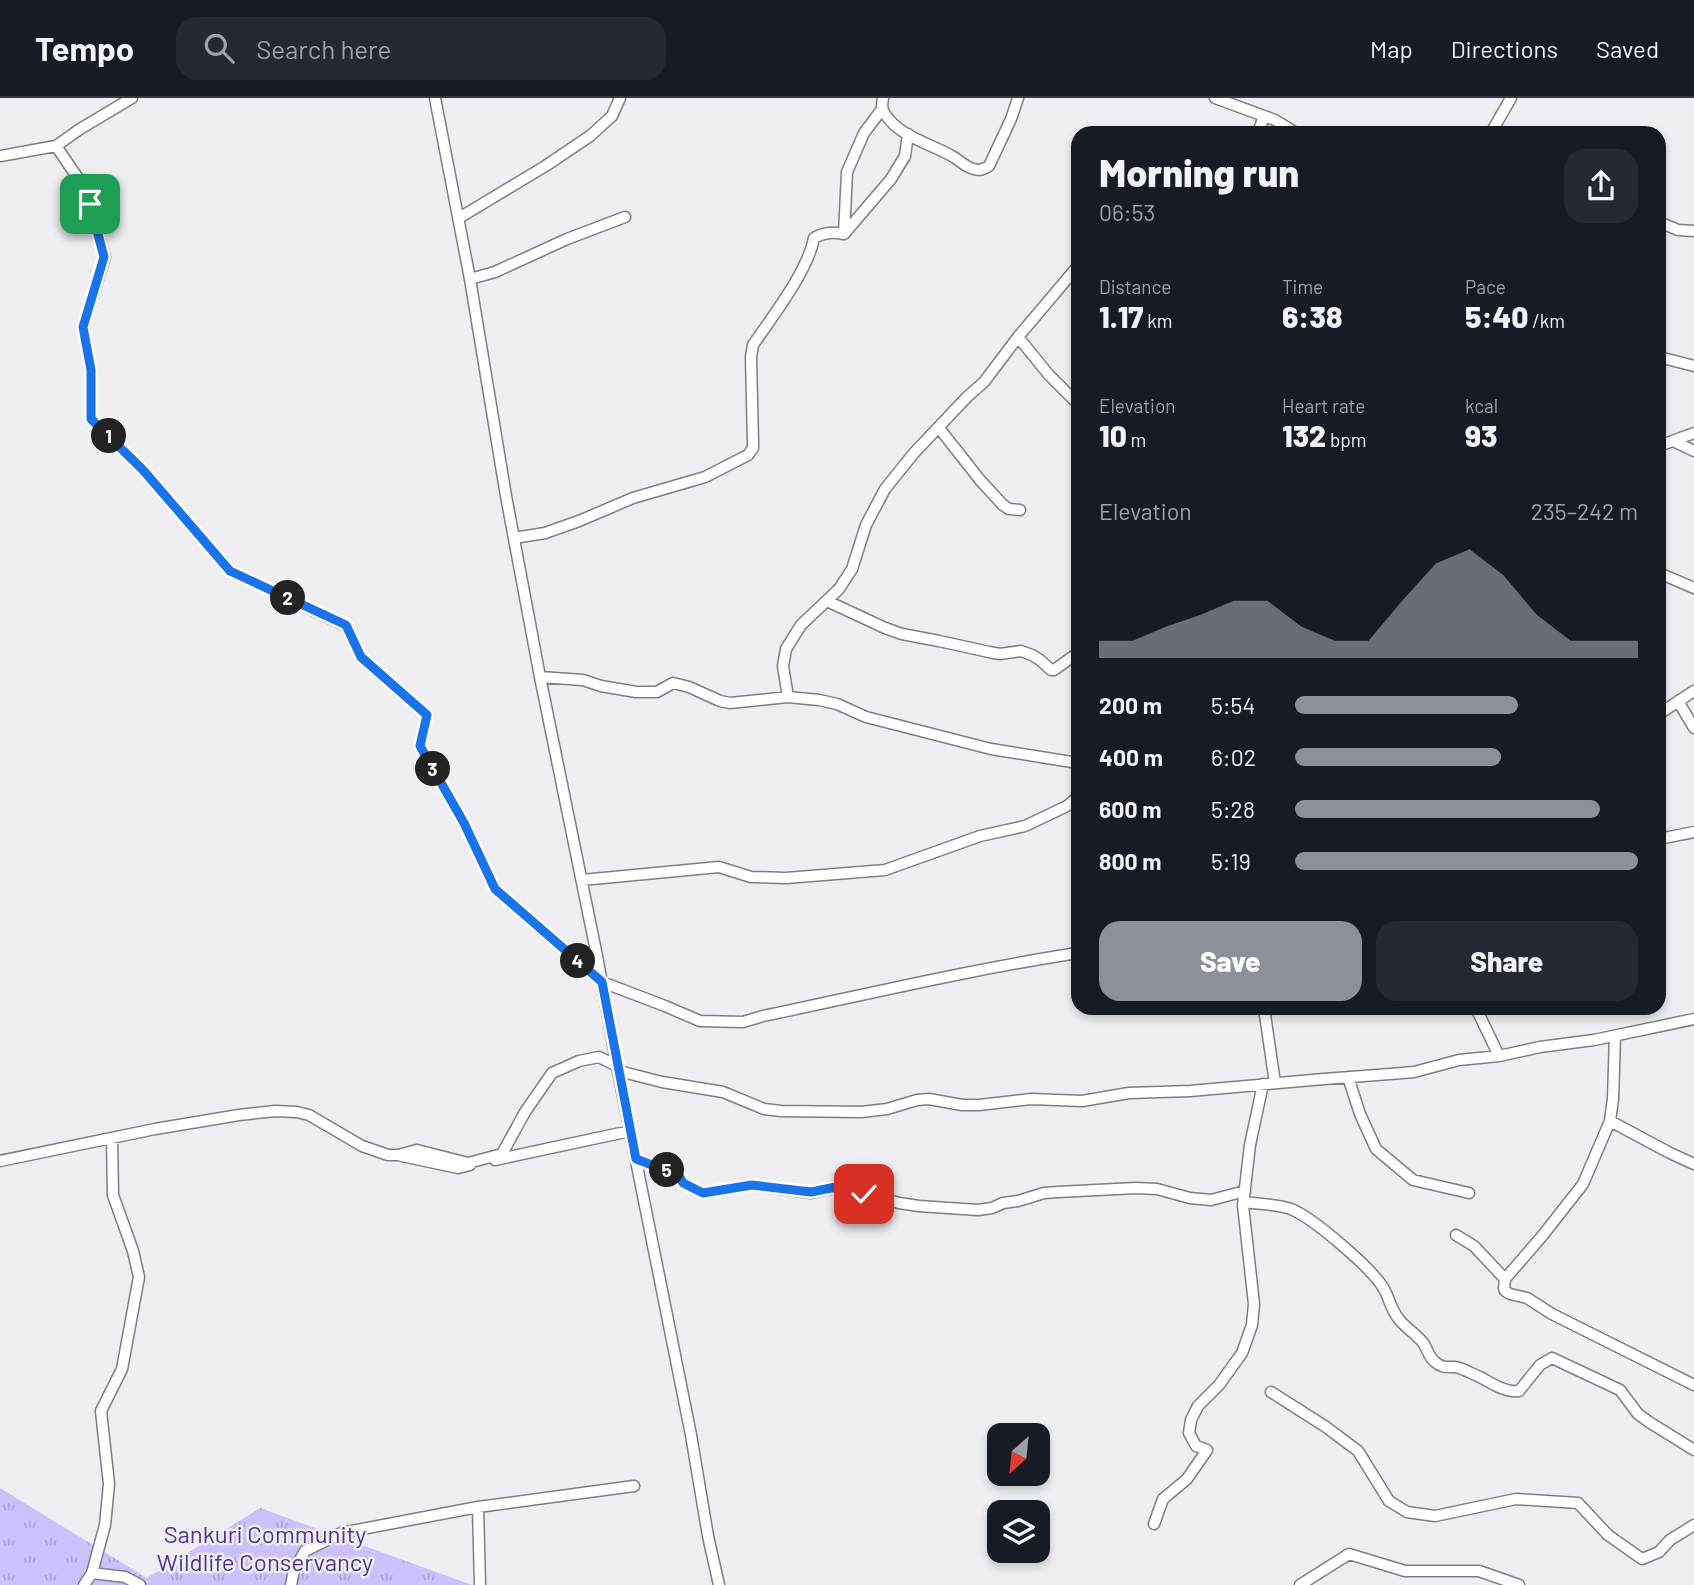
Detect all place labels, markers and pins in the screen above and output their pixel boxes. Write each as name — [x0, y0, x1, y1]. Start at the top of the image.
pin — [60, 174, 120, 234]
pin: 1 — [92, 418, 126, 454]
pin: 2 — [270, 580, 306, 616]
pin: 3 — [416, 752, 450, 786]
pin: 4 — [560, 944, 596, 978]
pin: 5 — [650, 1152, 684, 1188]
pin — [834, 1164, 894, 1224]

